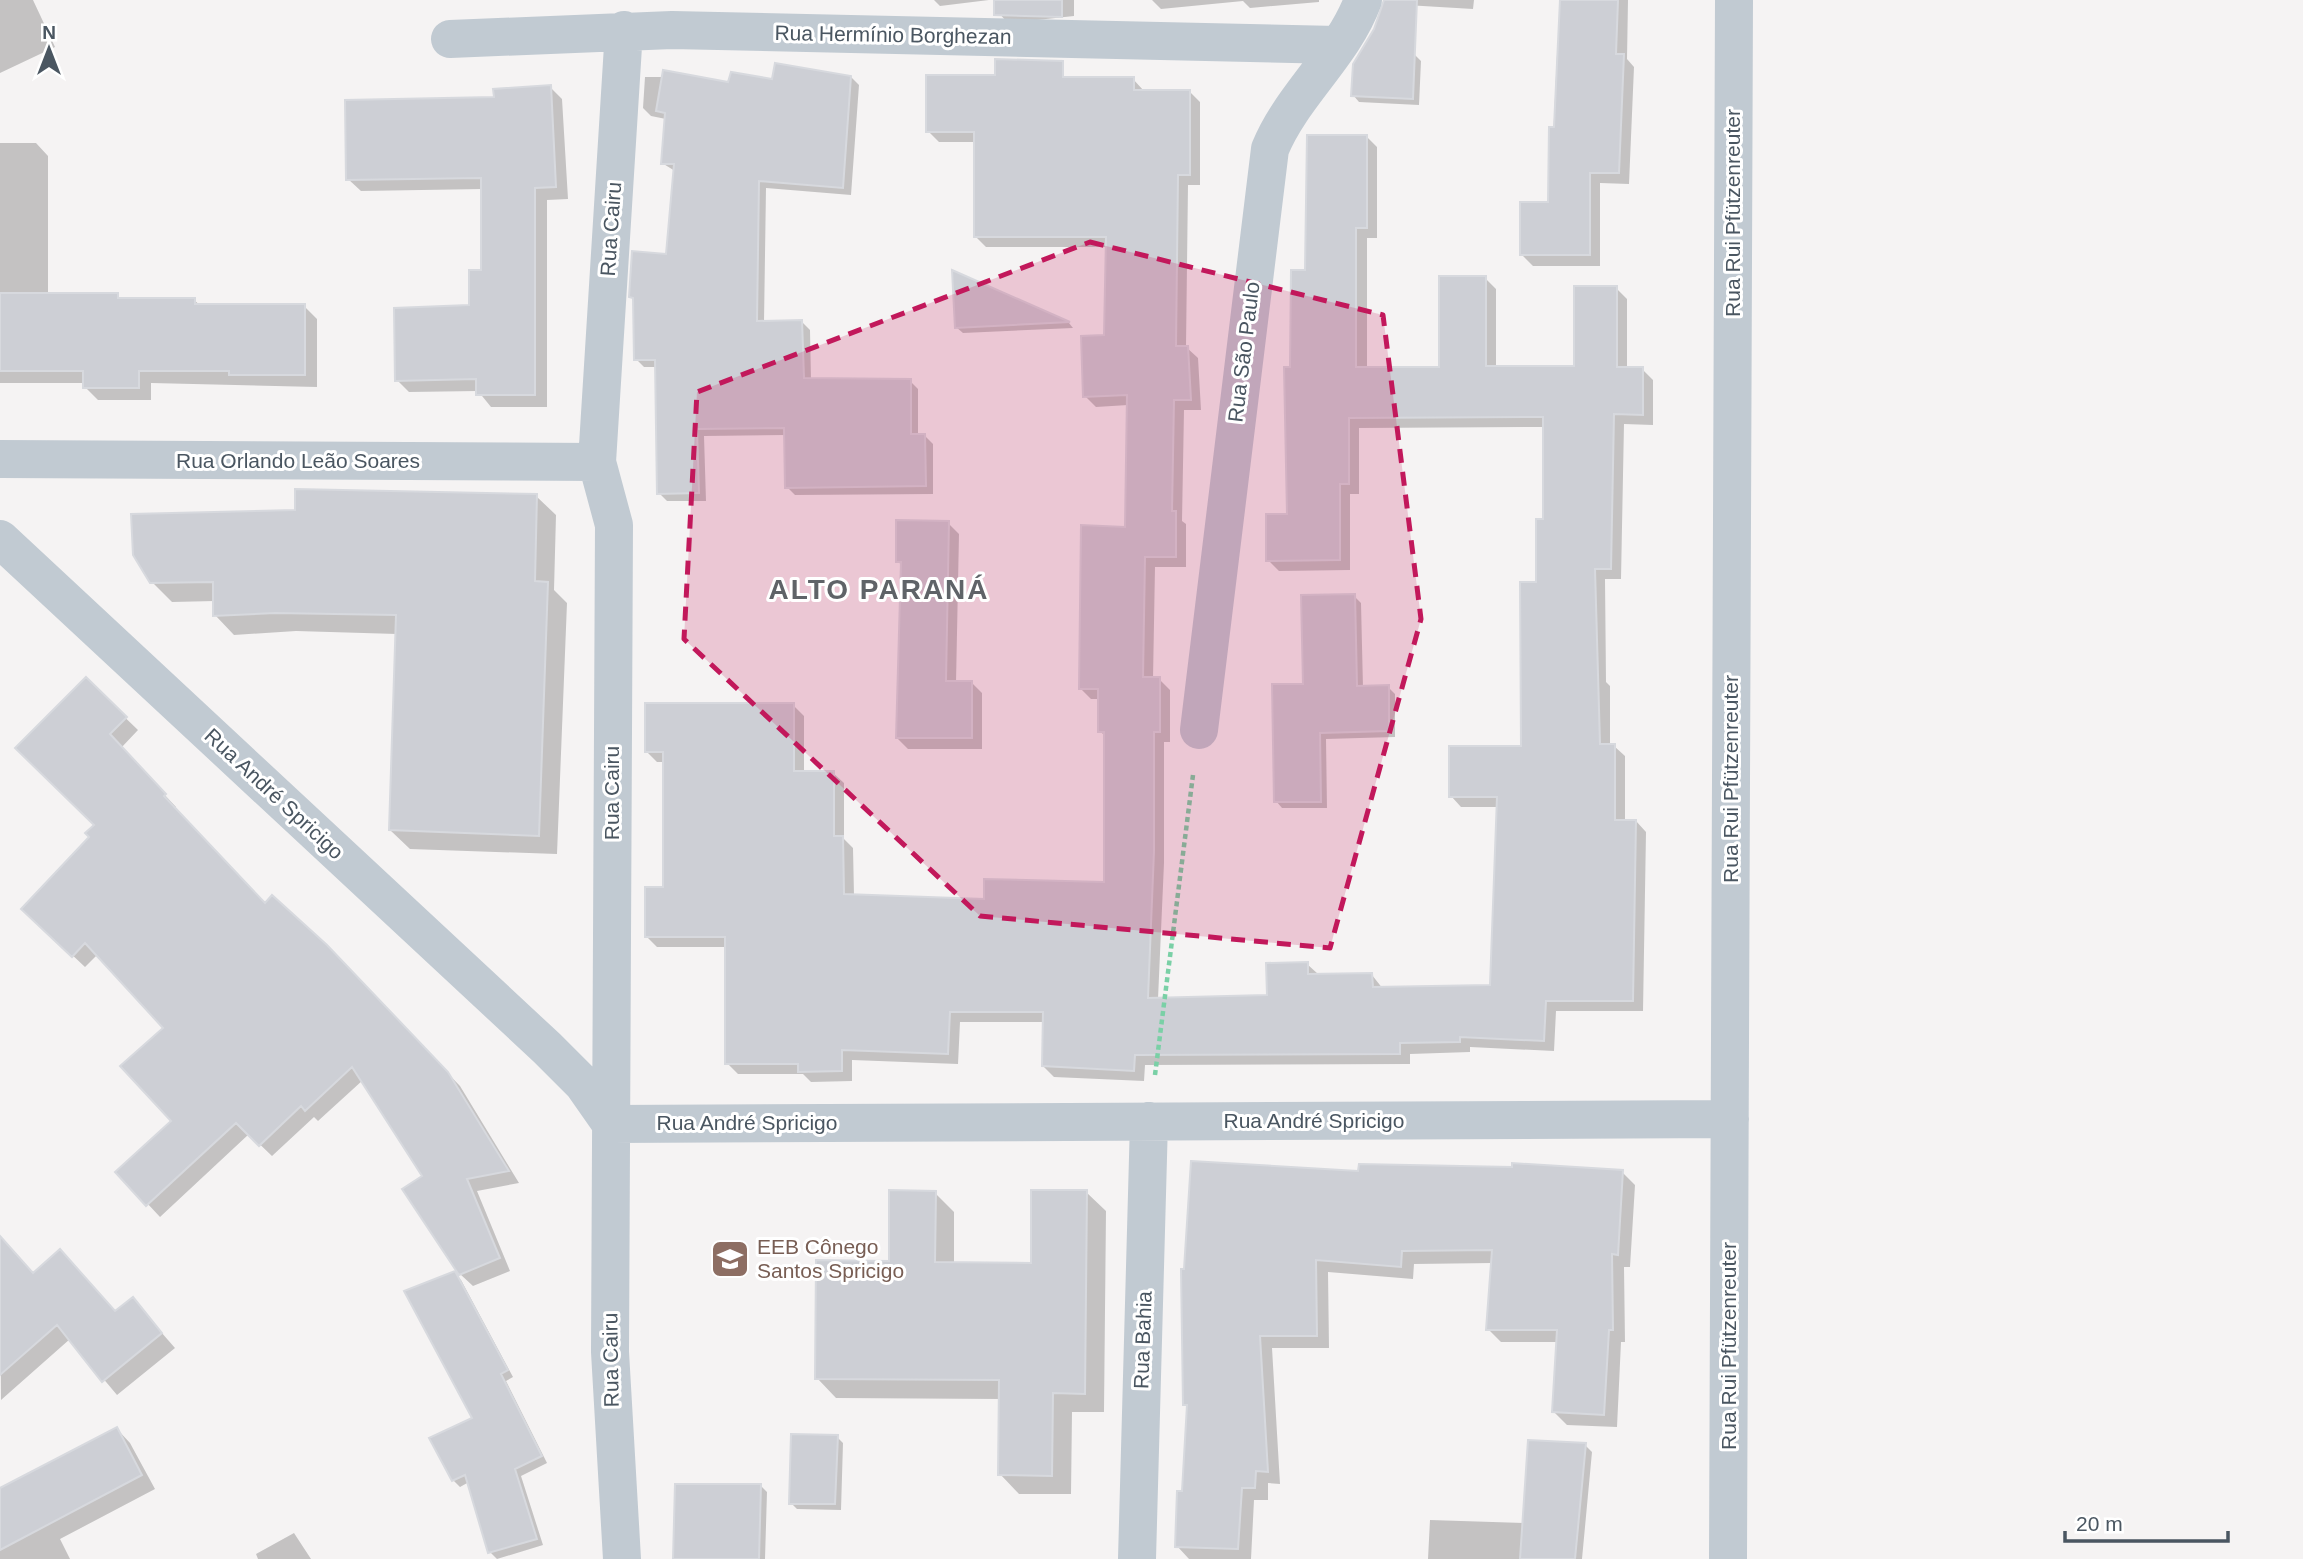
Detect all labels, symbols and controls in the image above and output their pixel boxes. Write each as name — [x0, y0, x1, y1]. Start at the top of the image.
north arrow — [14, 14, 84, 84]
street label: Rua Hermínio Borghezan — [774, 21, 1012, 48]
text: N — [42, 22, 56, 43]
street label: Rua Rui Pfützenreuter — [1721, 109, 1744, 317]
street label: Rua Cairu — [596, 181, 625, 277]
street label: Rua São Paulo — [1223, 280, 1264, 423]
street label: Rua Orlando Leão Soares — [176, 449, 420, 472]
district label: ALTO PARANÁ — [768, 574, 990, 605]
street label: Rua Rui Pfützenreuter — [1719, 675, 1742, 883]
street label: Rua André Spricigo — [200, 724, 348, 864]
street label: Rua Cairu — [600, 746, 623, 840]
street label: Rua André Spricigo — [1224, 1109, 1404, 1132]
street label: Rua André Spricigo — [657, 1111, 837, 1134]
place label: EEB Cônego Santos Spricigo — [757, 1235, 904, 1282]
school or university icon: EEB Cônego Santos Spricigo — [709, 1238, 751, 1280]
street label: Rua Rui Pfützenreuter — [1717, 1242, 1740, 1450]
street label: Rua Bahia — [1129, 1290, 1156, 1389]
street label: Rua Cairu — [598, 1313, 623, 1407]
scale bar — [2065, 1500, 2228, 1544]
text: 20 m — [2076, 1512, 2123, 1535]

